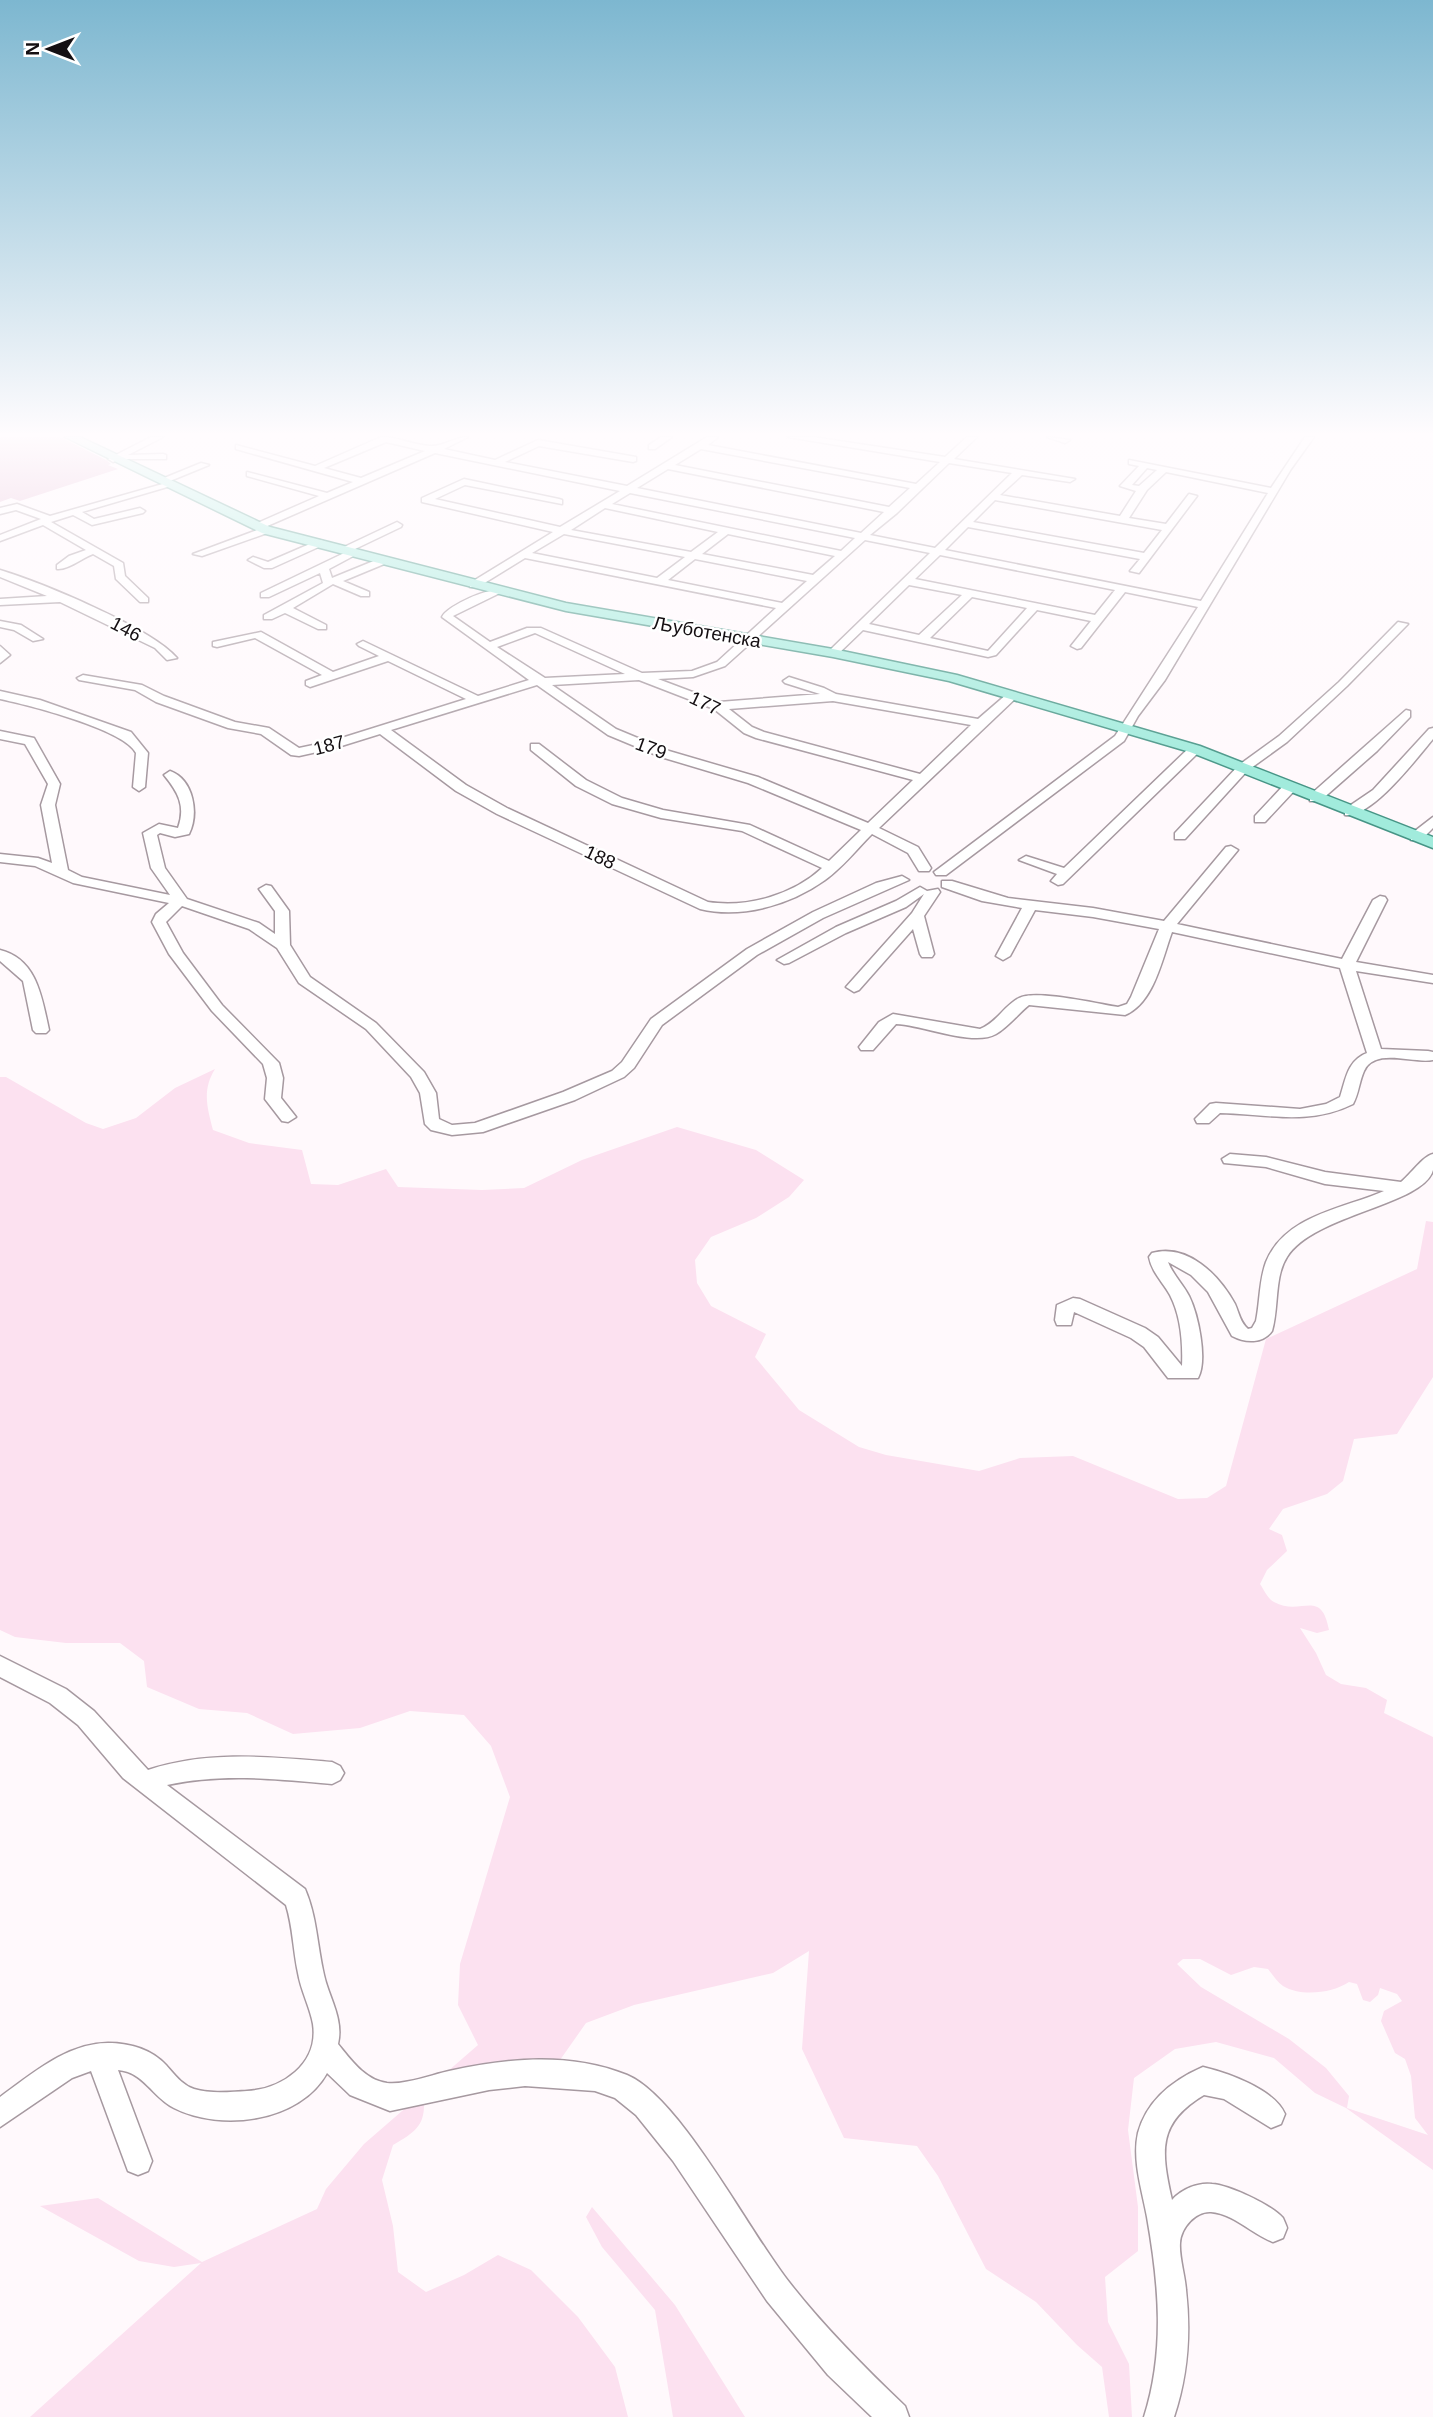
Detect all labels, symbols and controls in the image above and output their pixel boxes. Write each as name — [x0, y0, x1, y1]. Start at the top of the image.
north arrow — [14, 14, 84, 84]
text: N — [22, 42, 43, 56]
street label: 146 — [107, 612, 145, 646]
street label: Љуботенска — [651, 612, 763, 652]
street label: 177 — [686, 687, 724, 719]
street label: 187 — [311, 731, 347, 759]
street label: 179 — [633, 733, 669, 763]
street label: 188 — [581, 841, 619, 873]

